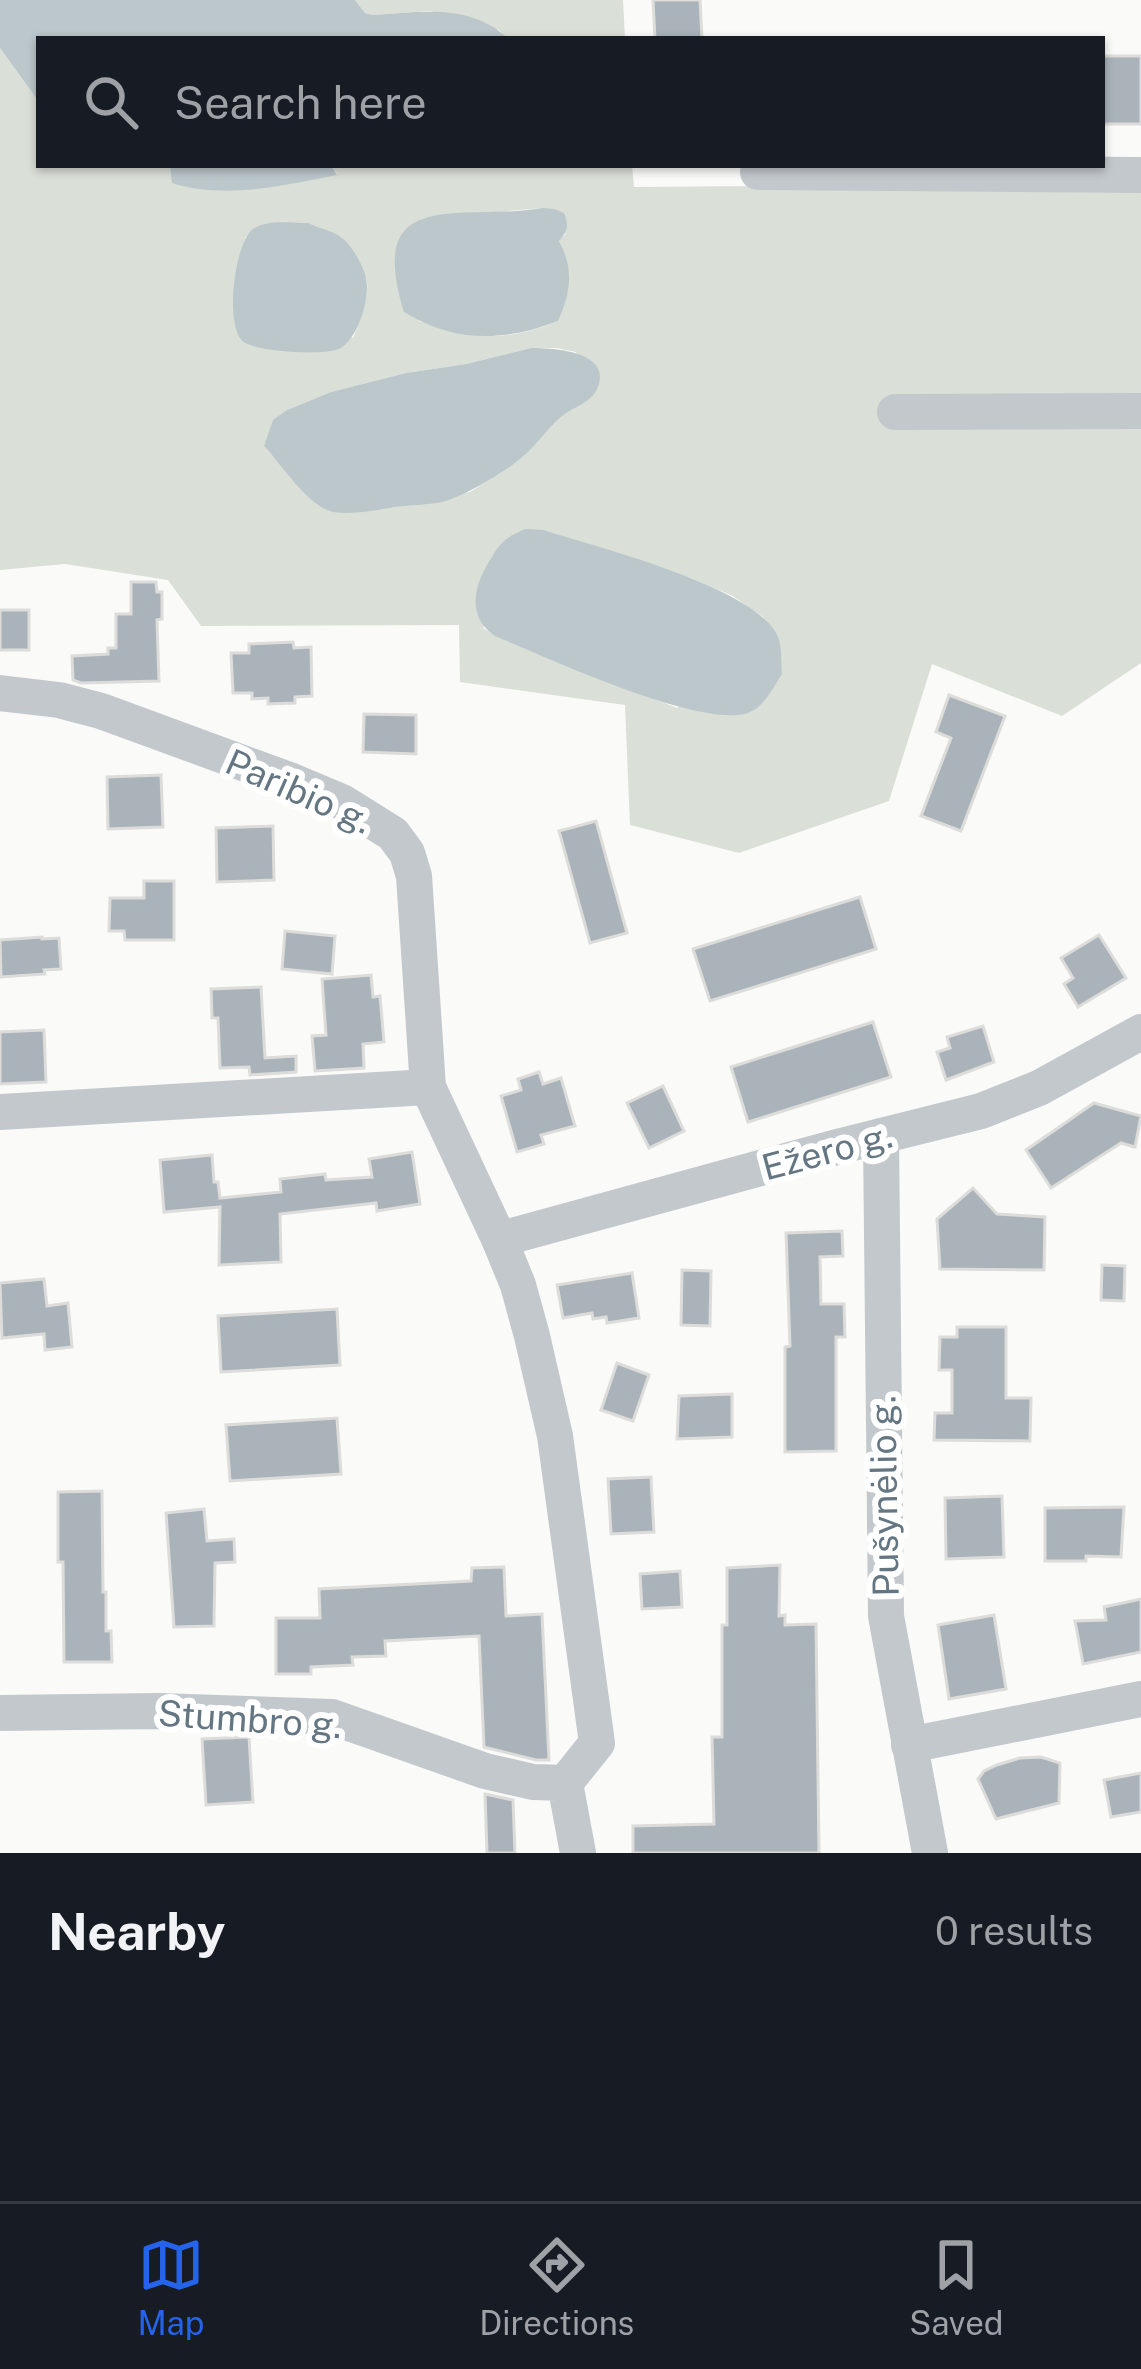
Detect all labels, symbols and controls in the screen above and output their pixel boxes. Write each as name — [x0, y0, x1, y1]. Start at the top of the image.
search box — [36, 36, 1105, 168]
icon: search — [78, 69, 144, 135]
text: Search here — [174, 76, 427, 129]
street label: Paribio g. — [219, 740, 379, 842]
street label: Ežero g. — [757, 1113, 897, 1189]
street label: Pušynėlio g. — [861, 1395, 907, 1597]
street label: Stumbro g. — [157, 1692, 343, 1746]
text: Nearby — [48, 1902, 225, 1961]
text: 0 results — [935, 1908, 1093, 1954]
tab: Map — [137, 2232, 204, 2342]
tab: Directions — [479, 2232, 634, 2342]
tab: Saved — [909, 2232, 1004, 2342]

